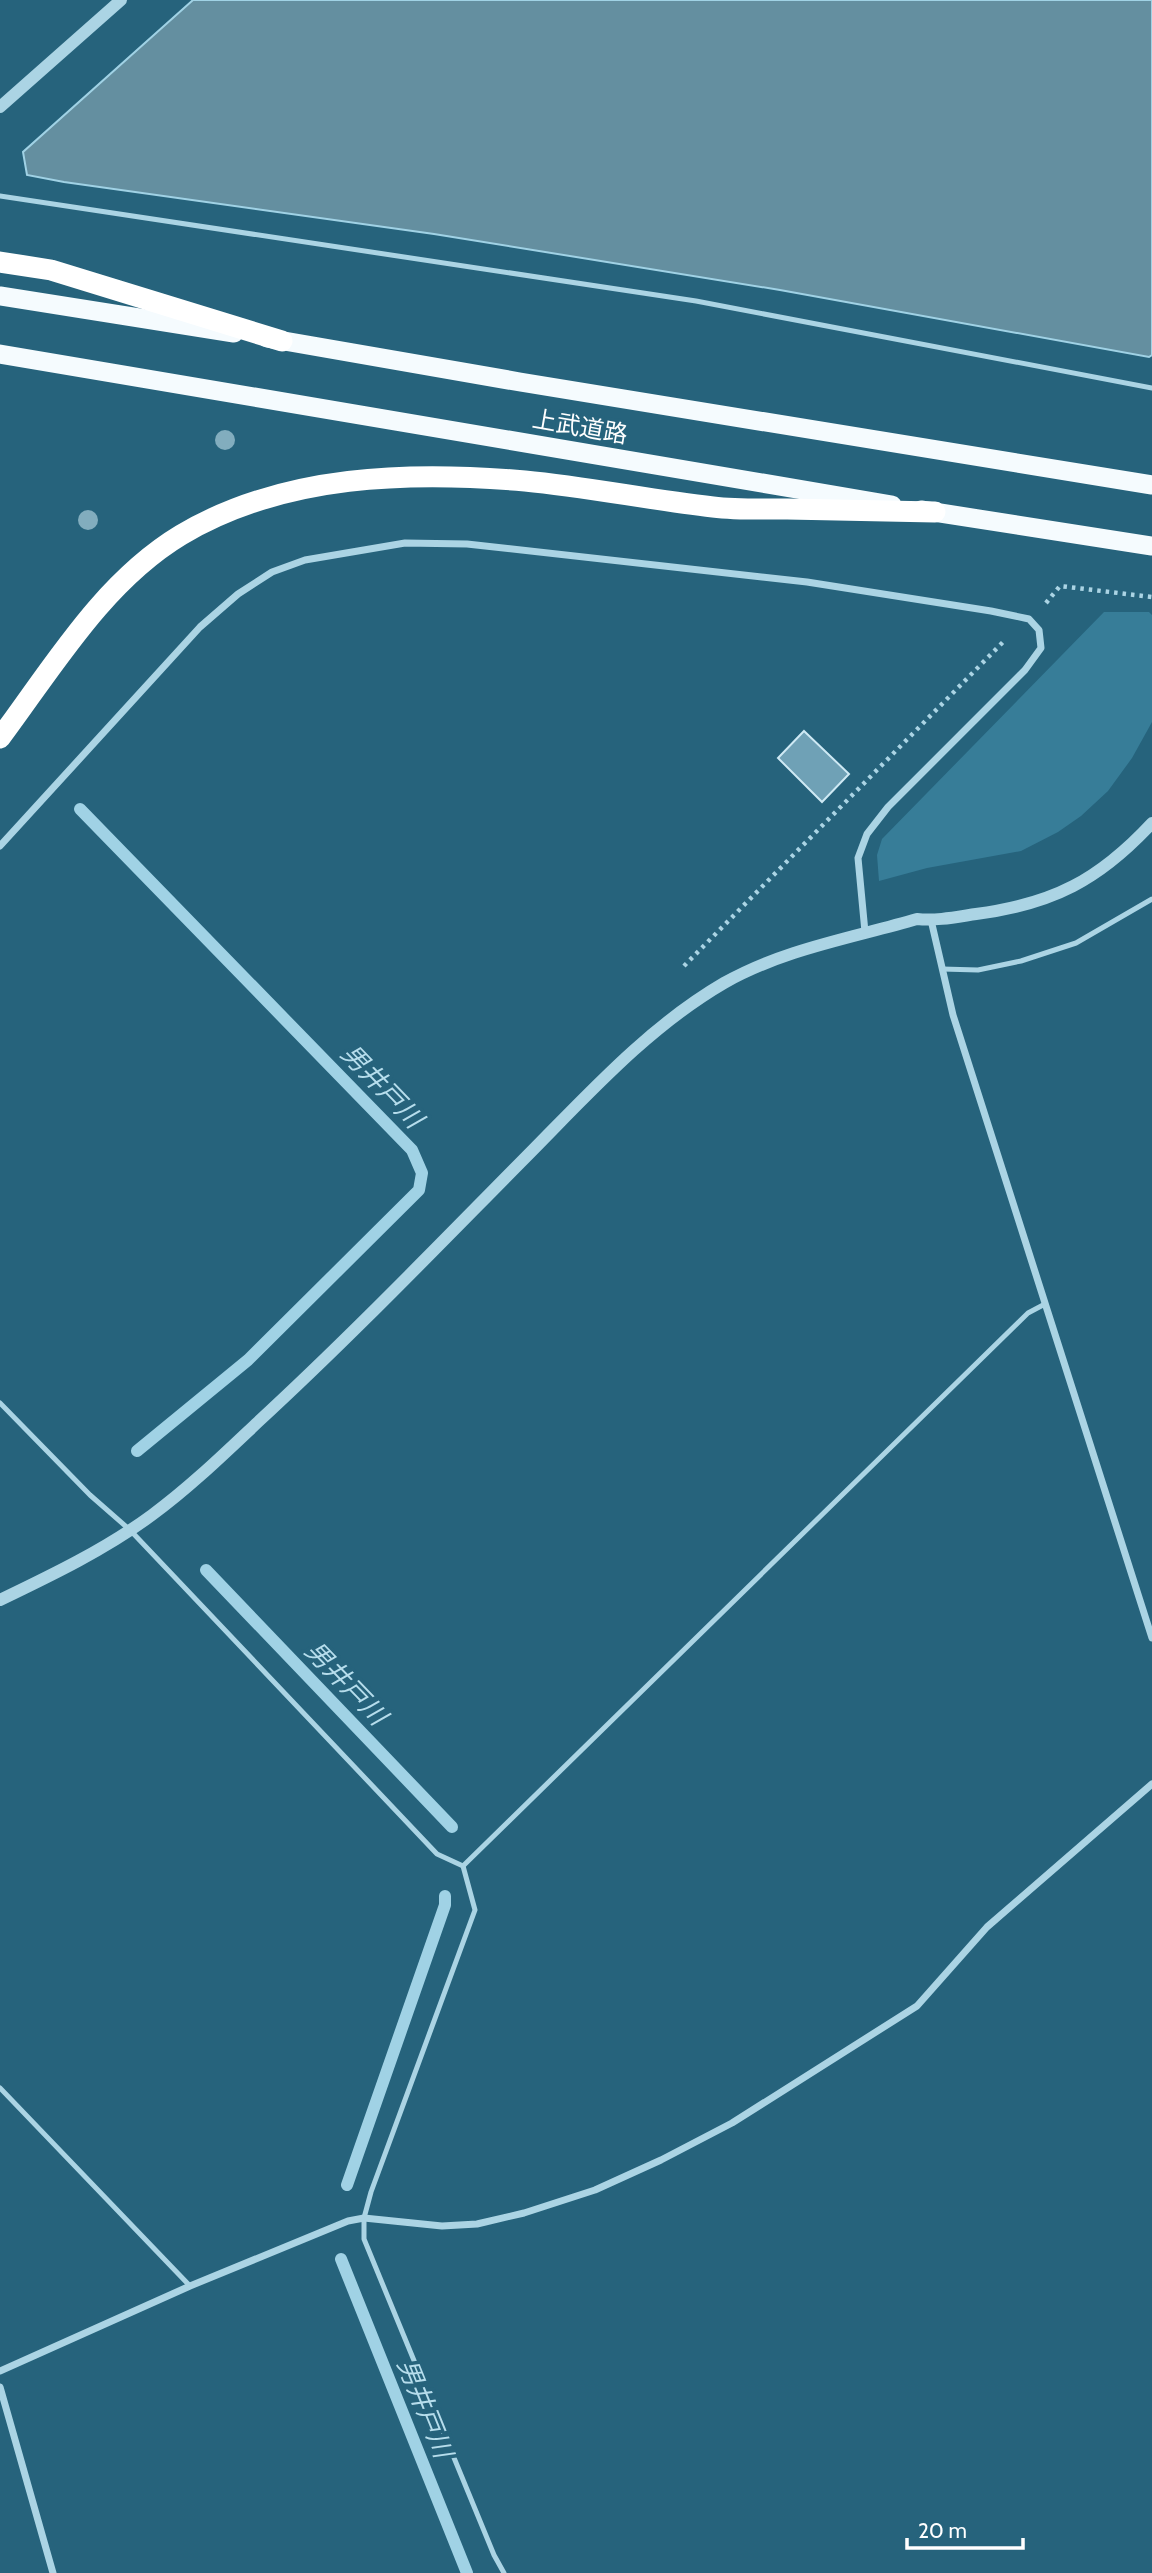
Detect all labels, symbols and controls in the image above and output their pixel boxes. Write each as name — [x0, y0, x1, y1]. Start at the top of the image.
street label: 上武道路 — [530, 404, 630, 449]
water label: 男井戸川 — [334, 1037, 432, 1137]
water label: 男井戸川 — [298, 1634, 396, 1734]
water label: 男井戸川 — [391, 2354, 460, 2465]
scale bar — [907, 2506, 1023, 2550]
text: 20 m — [918, 2518, 967, 2543]

